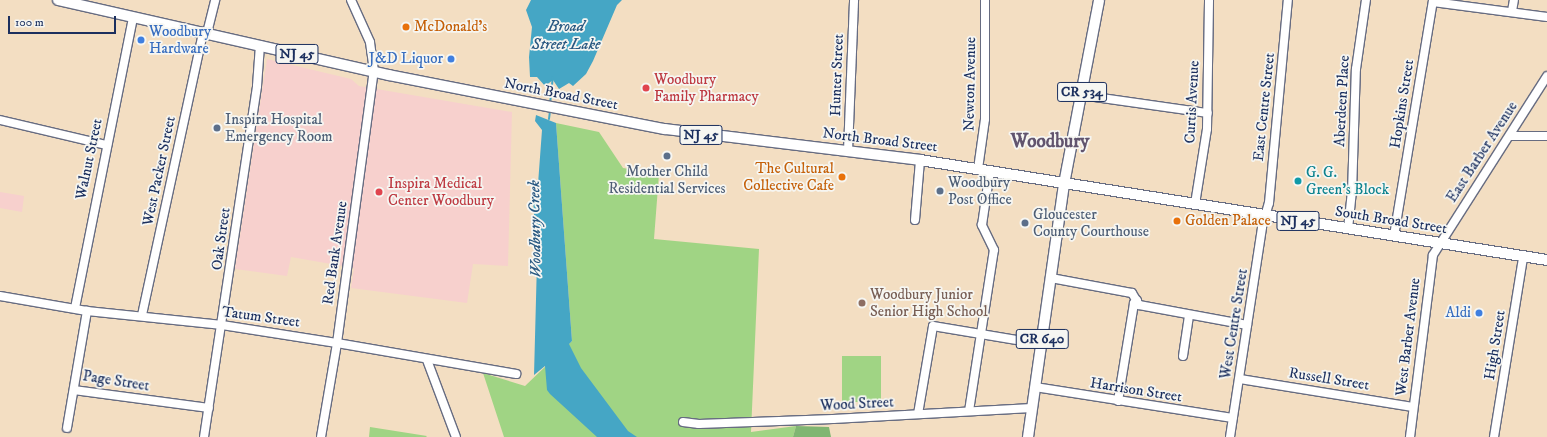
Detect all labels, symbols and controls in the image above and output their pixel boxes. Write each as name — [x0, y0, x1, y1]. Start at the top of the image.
scale bar — [10, 8, 118, 34]
text: 100 m — [15, 15, 44, 30]
water label: Broad Street Lake — [531, 16, 601, 54]
place label: McDonald's — [414, 18, 487, 36]
place label: Woodbury Hardware — [149, 22, 211, 57]
marker: McDonald's — [401, 22, 411, 32]
street label: Hunter Street — [827, 33, 847, 117]
marker: Woodbury Hardware — [136, 35, 146, 45]
street label: Newton Avenue — [960, 37, 980, 131]
road number: NJ 45 — [275, 42, 319, 66]
place label: J&D Liquor — [369, 50, 443, 68]
street label: East Centre Street — [1249, 52, 1279, 162]
marker: J&D Liquor — [446, 54, 456, 64]
street label: Aberdeen Place — [1331, 55, 1353, 147]
street label: Hopkins Street — [1386, 58, 1418, 150]
street label: Curtis Avenue — [1181, 60, 1203, 144]
place label: Woodbury Family Pharmacy — [654, 70, 759, 105]
street label: North Broad Street — [503, 74, 619, 114]
road number: CR 534 — [1057, 80, 1107, 104]
marker: Woodbury Family Pharmacy — [641, 83, 651, 93]
street label: East Barber Avenue — [1443, 98, 1521, 206]
place label: Inspira Hospital Emergency Room — [225, 110, 332, 145]
street label: West Packer Street — [139, 115, 179, 227]
street label: Walnut Street — [72, 117, 106, 201]
marker: Inspira Hospital Emergency Room — [212, 123, 222, 133]
road number: NJ 45 — [679, 123, 723, 147]
street label: North Broad Street — [822, 124, 938, 156]
district label: Woodbury — [1011, 131, 1089, 153]
marker: Mother Child Residential Services — [662, 151, 672, 161]
place label: The Cultural Collective Cafe — [743, 159, 834, 194]
place label: Mother Child Residential Services — [608, 162, 726, 197]
place label: G. G. Green's Block — [1306, 163, 1389, 198]
marker: The Cultural Collective Cafe — [837, 172, 847, 182]
place label: Woodbury Post Office — [948, 173, 1012, 208]
place label: Inspira Medical Center Woodbury — [388, 174, 494, 209]
marker: G. G. Green's Block — [1293, 176, 1303, 186]
water label: Woodbury Creek — [525, 180, 545, 278]
marker: Inspira Medical Center Woodbury — [373, 186, 385, 198]
marker: Woodbury Post Office — [935, 186, 945, 196]
street label: Red Bank Avenue — [319, 200, 351, 306]
street label: South Broad Street — [1334, 202, 1448, 238]
place label: Gloucester County Courthouse — [1033, 205, 1149, 240]
street label: Oak Street — [208, 206, 234, 272]
road number: NJ 45 — [1276, 209, 1320, 233]
place label: Golden Palace — [1185, 212, 1271, 230]
marker: Golden Palace — [1172, 216, 1182, 226]
marker: Gloucester County Courthouse — [1020, 218, 1030, 228]
street label: West Centre Street — [1216, 268, 1252, 380]
street label: West Barber Avenue — [1392, 277, 1424, 397]
place label: Woodbury Junior Senior High School — [870, 285, 988, 320]
marker: Woodbury Junior Senior High School — [857, 298, 867, 308]
street label: Tatum Street — [221, 303, 301, 331]
place label: Aldi — [1446, 304, 1471, 322]
marker: Aldi — [1474, 308, 1484, 318]
street label: High Street — [1481, 309, 1509, 381]
road number: CR 640 — [1015, 327, 1069, 351]
street label: Russell Street — [1288, 364, 1370, 394]
street label: Page Street — [81, 367, 151, 395]
street label: Harrison Street — [1089, 374, 1183, 406]
street label: Wood Street — [820, 393, 894, 415]

